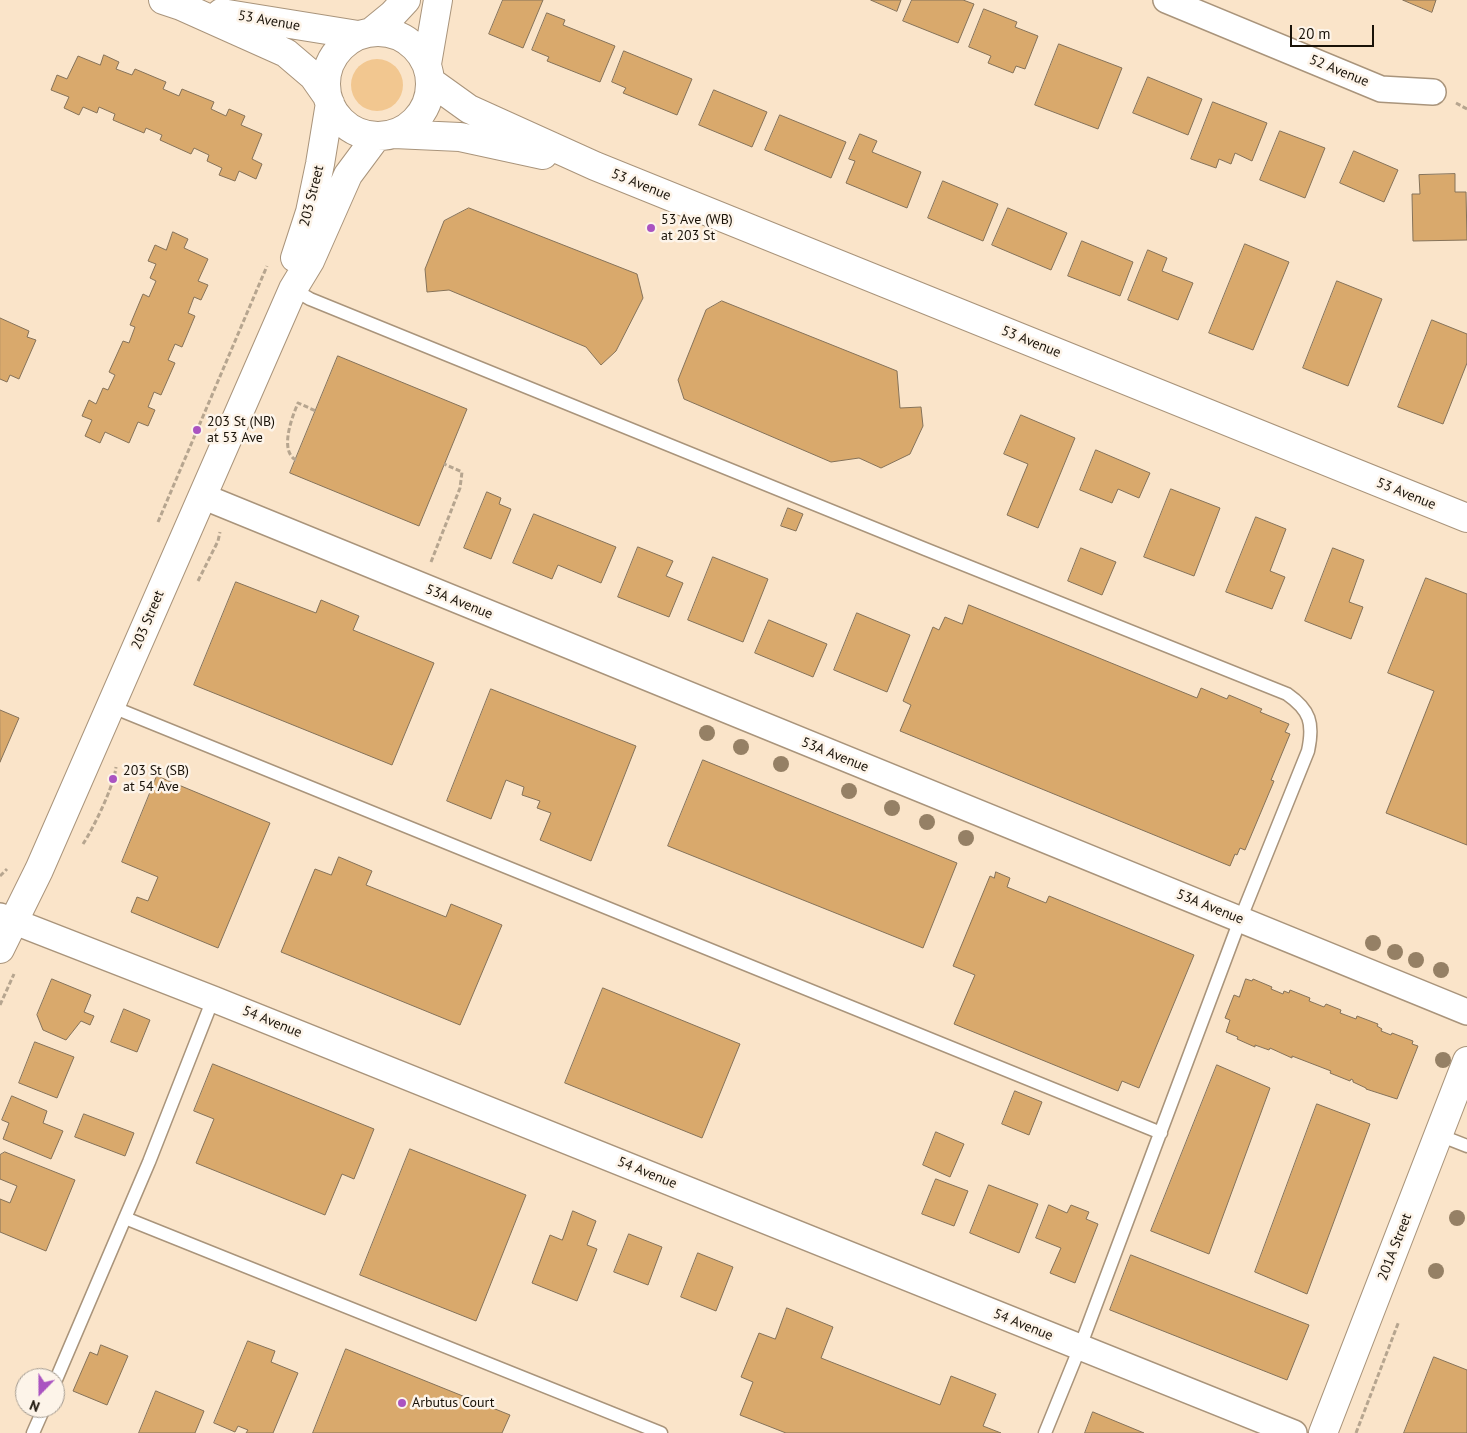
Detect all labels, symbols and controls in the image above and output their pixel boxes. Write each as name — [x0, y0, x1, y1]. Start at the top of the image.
street label: 53 Avenue — [237, 7, 301, 35]
scale bar — [1292, 15, 1376, 47]
text: 20 m — [1298, 24, 1331, 43]
street label: 52 Avenue — [1307, 51, 1371, 91]
street label: 203 Street — [296, 164, 328, 228]
street label: 53 Avenue — [609, 165, 673, 205]
place label: 53 Ave (WB) at 203 St — [661, 212, 733, 244]
marker: 53 Ave (WB) at 203 St — [645, 222, 657, 234]
street label: 53 Avenue — [999, 322, 1063, 362]
place label: 203 St (NB) at 53 Ave — [207, 414, 275, 447]
marker: 203 St (NB) at 53 Ave — [191, 424, 203, 436]
street label: 53 Avenue — [1374, 474, 1438, 514]
street label: 53A Avenue — [423, 581, 495, 623]
street label: 203 Street — [128, 588, 168, 652]
street label: 53A Avenue — [799, 734, 871, 776]
place label: 203 St (SB) at 54 Ave — [123, 763, 189, 796]
marker: 203 St (SB) at 54 Ave — [107, 773, 119, 785]
street label: 53A Avenue — [1174, 886, 1246, 928]
street label: 54 Avenue — [240, 1002, 304, 1042]
street label: 54 Avenue — [615, 1153, 679, 1193]
street label: 201A Street — [1375, 1211, 1415, 1283]
street label: 54 Avenue — [991, 1305, 1055, 1345]
north arrow — [15, 1368, 65, 1418]
place label: Arbutus Court — [412, 1395, 494, 1411]
text: N — [27, 1396, 42, 1416]
marker: Arbutus Court — [396, 1397, 408, 1409]

